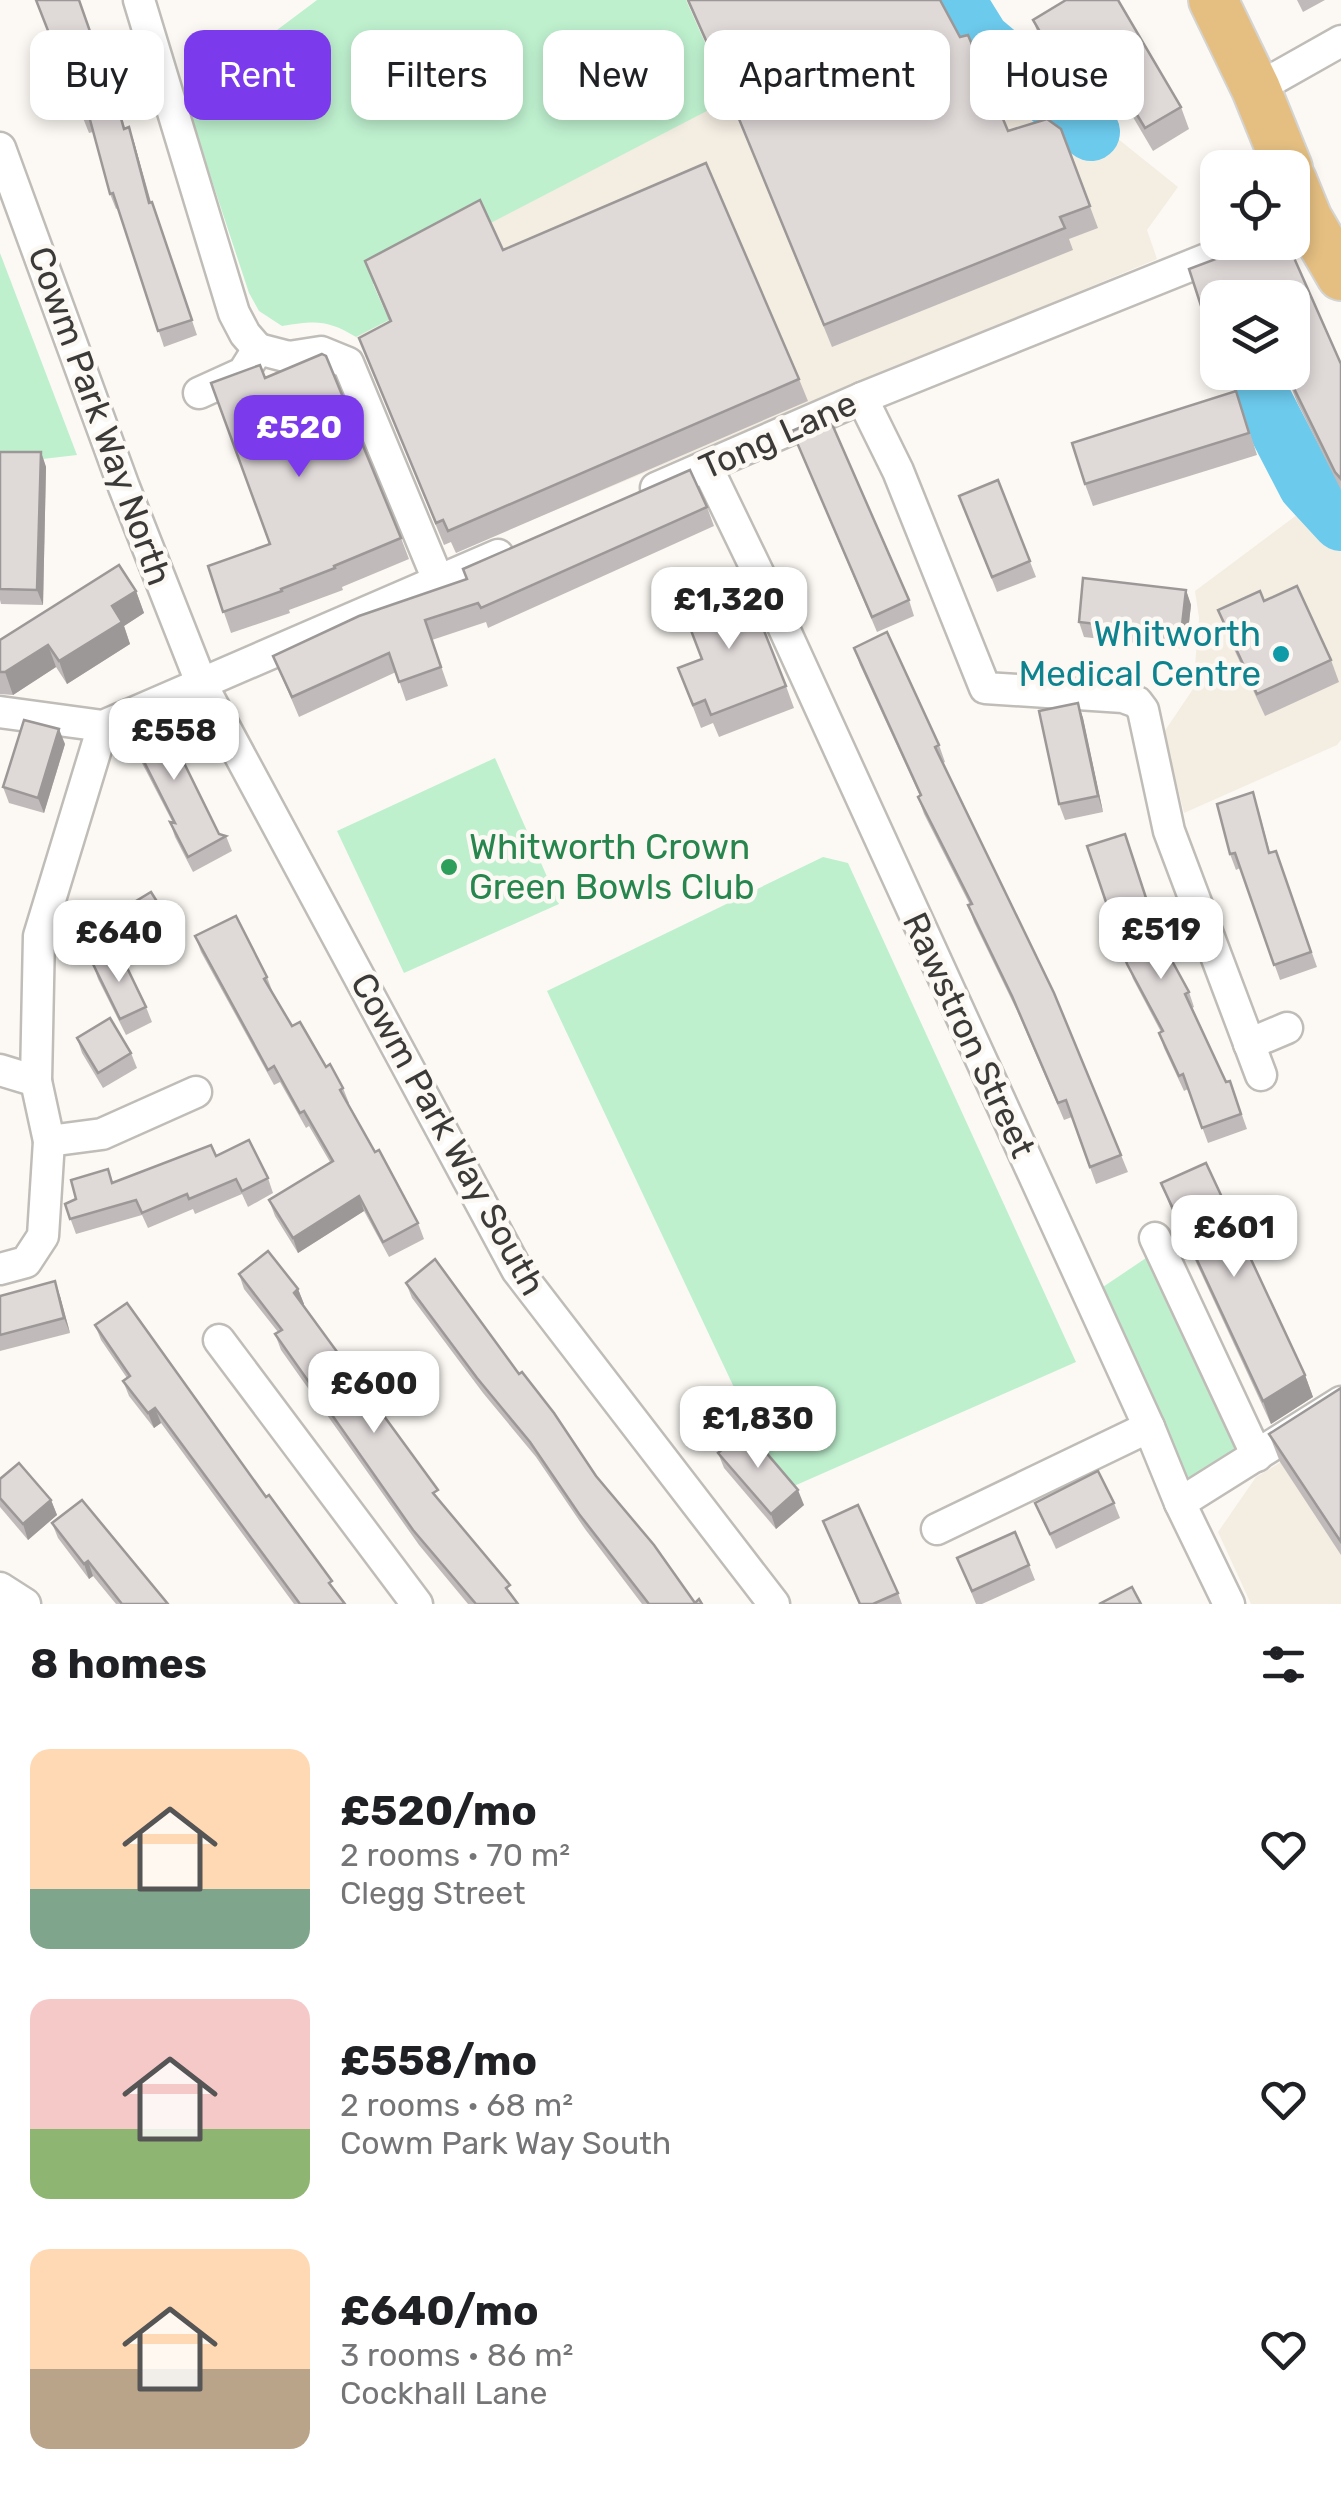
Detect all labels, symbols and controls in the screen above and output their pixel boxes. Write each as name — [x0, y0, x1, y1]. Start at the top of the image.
chip: Buy — [30, 30, 164, 120]
chip: Rent — [184, 30, 331, 120]
chip: Filters — [351, 30, 523, 120]
chip: New — [543, 30, 684, 120]
chip: Apartment — [704, 30, 950, 120]
chip: House — [970, 30, 1144, 120]
map controls — [1200, 150, 1310, 390]
button: locate — [1200, 150, 1310, 260]
street label: Cowm Park Way North — [19, 241, 181, 591]
button: layers — [1200, 280, 1310, 390]
street label: Tong Lane — [693, 382, 863, 488]
pin: £520 — [240, 395, 358, 480]
text: £520 — [256, 408, 342, 446]
pin: £1,320 — [648, 567, 810, 652]
text: £1,320 — [673, 580, 785, 618]
place label: Whitworth Medical Centre — [1018, 613, 1261, 695]
marker: Whitworth Medical Centre — [1270, 643, 1292, 665]
pin: £558 — [115, 698, 233, 783]
text: £558 — [131, 711, 217, 749]
place label: Whitworth Crown Green Bowls Club — [469, 826, 754, 908]
marker: Whitworth Crown Green Bowls Club — [438, 856, 460, 878]
pin: £519 — [1102, 897, 1220, 982]
pin: £640 — [60, 900, 178, 985]
street label: Rawstron Street — [894, 906, 1044, 1164]
text: £519 — [1121, 910, 1201, 948]
text: £640 — [75, 913, 163, 951]
street label: Cowm Park Way South — [342, 965, 554, 1303]
pin: £601 — [1175, 1195, 1293, 1280]
text: £601 — [1193, 1208, 1275, 1246]
pin: £600 — [315, 1351, 433, 1436]
text: £600 — [330, 1364, 418, 1402]
pin: £1,830 — [677, 1386, 839, 1471]
text: £1,830 — [702, 1399, 814, 1437]
icon: filters — [1256, 1637, 1311, 1692]
text: 8 homes — [30, 1639, 207, 1689]
text: £520/mo — [340, 1786, 537, 1836]
icon: home — [110, 1789, 230, 1909]
icon: heart — [1256, 1822, 1311, 1877]
text: 2 rooms · 70 m² — [340, 1836, 570, 1874]
text: Clegg Street — [340, 1874, 526, 1912]
text: £558/mo — [340, 2036, 537, 2086]
icon: home — [110, 2039, 230, 2159]
icon: heart — [1256, 2072, 1311, 2127]
text: 2 rooms · 68 m² — [340, 2086, 573, 2124]
text: Cowm Park Way South — [340, 2124, 671, 2162]
text: £640/mo — [340, 2286, 539, 2336]
icon: home — [110, 2289, 230, 2409]
icon: heart — [1256, 2322, 1311, 2377]
text: 3 rooms · 86 m² — [340, 2336, 574, 2374]
text: Cockhall Lane — [340, 2374, 547, 2412]

